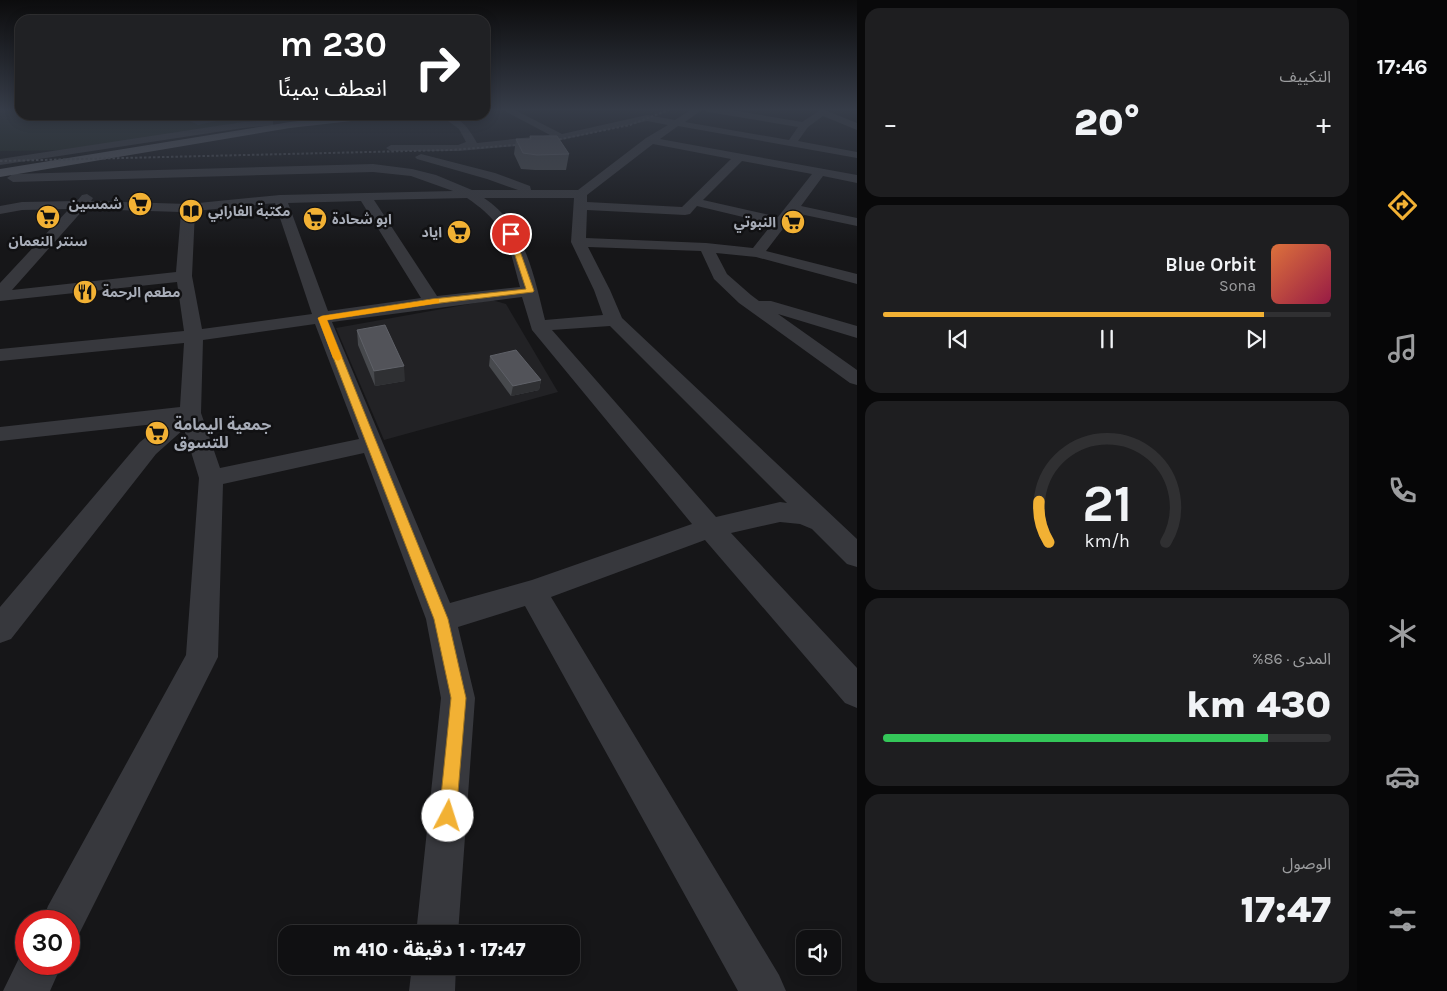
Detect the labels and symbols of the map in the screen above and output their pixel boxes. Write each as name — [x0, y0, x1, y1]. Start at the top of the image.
supermarket icon: شمسين — [127, 191, 153, 217]
place label: شمسين — [69, 196, 122, 213]
library icon: مكتبة الفارابي — [178, 198, 204, 224]
place label: مكتبة الفارابي — [208, 203, 290, 222]
supermarket icon: سنتر النعمان — [35, 204, 61, 230]
supermarket icon: ابو شحادة — [302, 206, 328, 232]
supermarket icon: النبوتي — [780, 209, 806, 235]
place label: ابو شحادة — [332, 211, 392, 228]
pin — [490, 213, 532, 255]
place label: النبوتي — [734, 214, 776, 233]
supermarket icon: اياد — [446, 219, 472, 245]
place label: اياد — [421, 224, 442, 241]
place label: سنتر النعمان — [9, 233, 87, 250]
restaurant icon: مطعم الرحمة — [72, 279, 98, 305]
place label: مطعم الرحمة — [102, 284, 180, 303]
place label: جمعية اليمامة للتسوق — [174, 415, 271, 452]
supermarket icon: جمعية اليمامة للتسوق — [144, 420, 170, 446]
position arrow — [421, 789, 473, 841]
speed limit sign: 30 — [15, 910, 80, 975]

